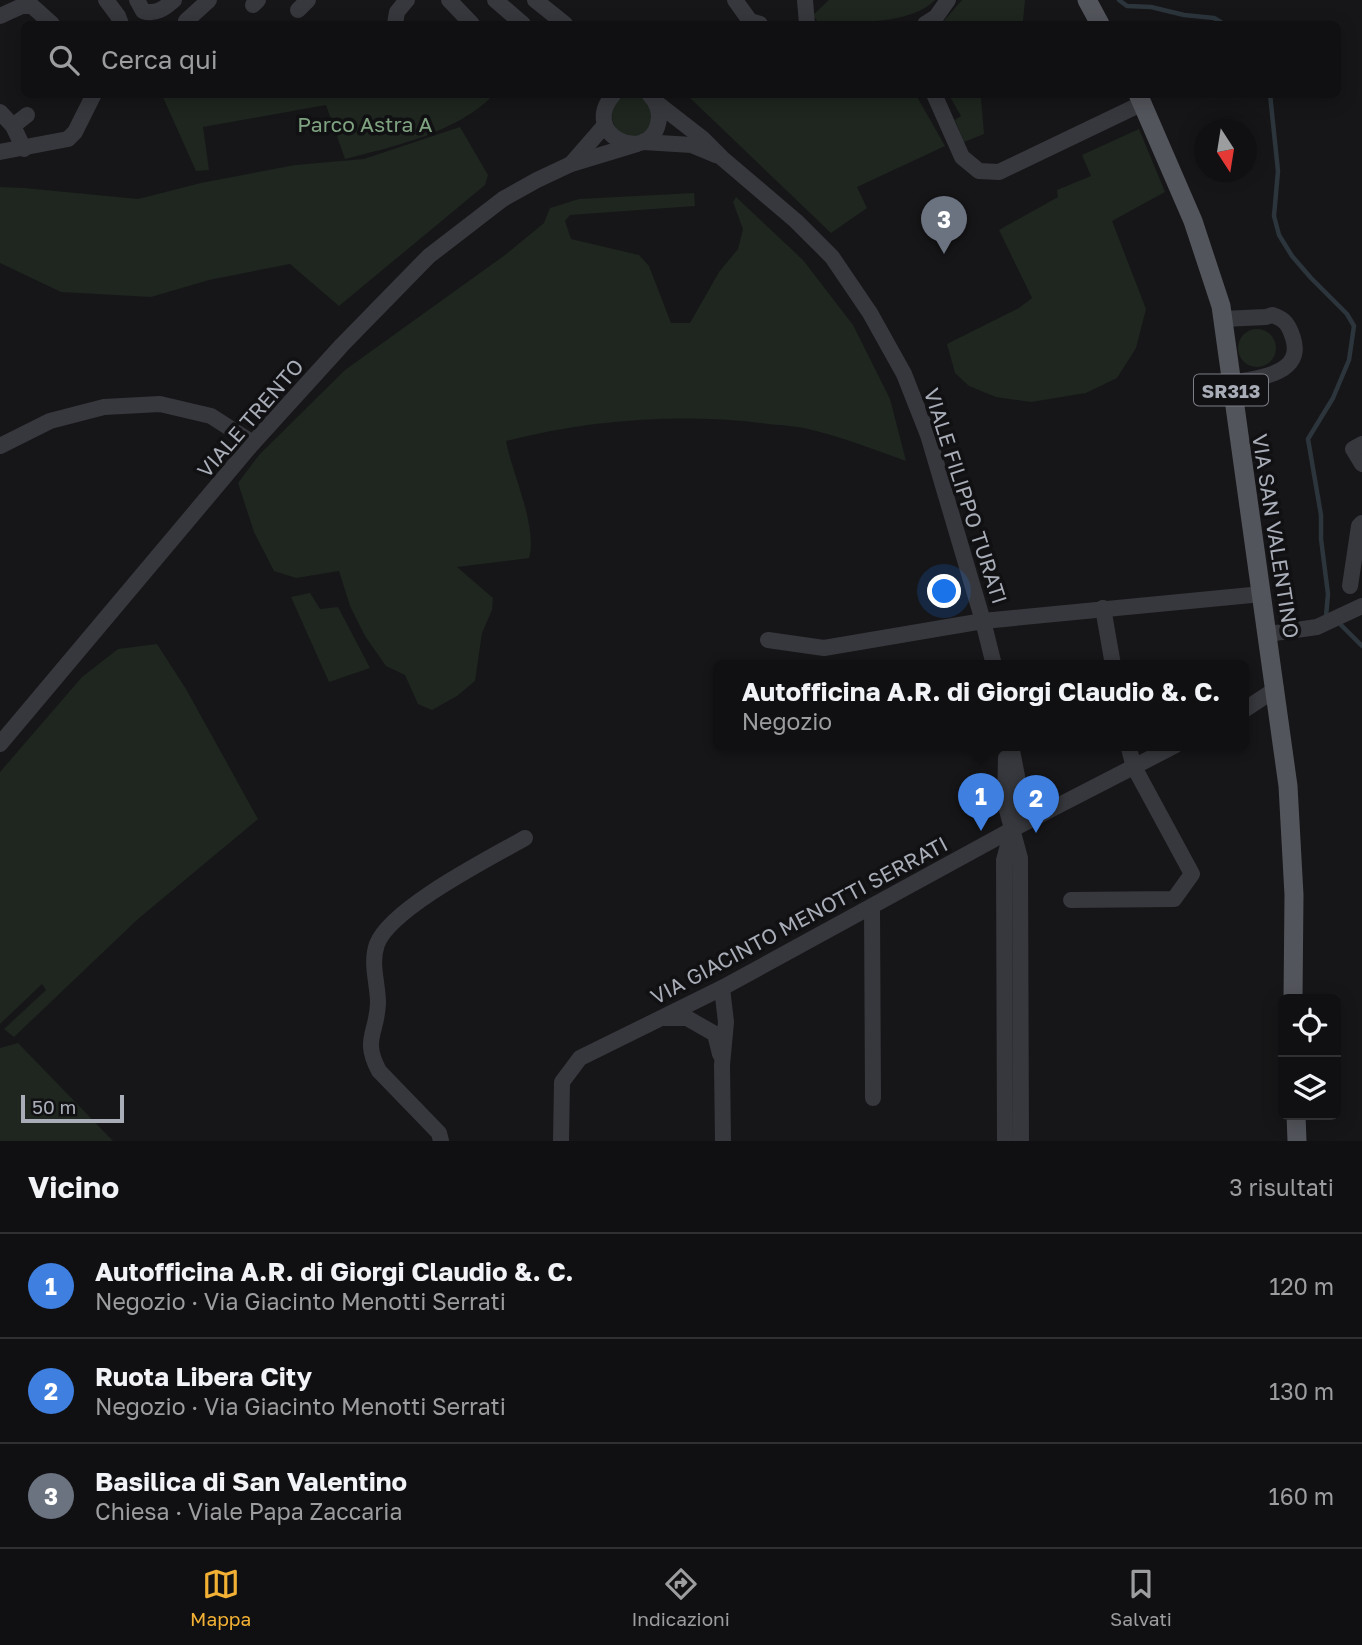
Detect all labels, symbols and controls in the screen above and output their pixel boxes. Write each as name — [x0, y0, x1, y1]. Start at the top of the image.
search box — [21, 21, 1341, 98]
icon: search — [45, 41, 83, 79]
text: Cerca qui — [101, 44, 218, 75]
park label: Parco Astra A — [297, 111, 433, 137]
north arrow — [1194, 119, 1257, 182]
pin: 3 — [921, 196, 967, 254]
street label: VIALE TRENTO — [191, 353, 309, 483]
road number: SR313 — [1194, 374, 1268, 406]
street label: VIALE FILIPPO TURATI — [919, 385, 1013, 607]
street label: VIA SAN VALENTINO — [1247, 432, 1305, 640]
your location — [927, 574, 961, 608]
popup — [713, 660, 1249, 751]
text: Autofficina A.R. di Giorgi Claudio &. C. — [742, 676, 1220, 707]
text: Negozio — [742, 707, 832, 735]
pin: 1 — [958, 773, 1004, 831]
pin: 2 — [1013, 775, 1059, 833]
street label: VIA GIACINTO MENOTTI SERRATI — [646, 830, 952, 1010]
map controls — [1278, 994, 1341, 1120]
button: locate — [1278, 994, 1341, 1057]
button: layers — [1278, 1057, 1341, 1120]
scale bar — [21, 1092, 124, 1124]
text: 50 m — [32, 1095, 76, 1118]
text: Vicino — [28, 1169, 119, 1205]
text: 3 risultati — [1229, 1173, 1334, 1201]
text: Autofficina A.R. di Giorgi Claudio &. C. — [95, 1256, 574, 1287]
text: 1 — [45, 1272, 57, 1300]
text: 120 m — [1269, 1272, 1334, 1300]
text: Negozio · Via Giacinto Menotti Serrati — [95, 1287, 506, 1315]
text: Ruota Libera City — [95, 1361, 312, 1392]
text: 2 — [44, 1377, 58, 1405]
text: 130 m — [1269, 1377, 1334, 1405]
text: Negozio · Via Giacinto Menotti Serrati — [95, 1392, 506, 1420]
text: Basilica di San Valentino — [95, 1466, 407, 1497]
text: 3 — [44, 1482, 58, 1510]
text: 160 m — [1269, 1482, 1334, 1510]
text: Chiesa · Viale Papa Zaccaria — [95, 1497, 402, 1525]
tab: Mappa — [190, 1565, 251, 1630]
tab: Indicazioni — [631, 1565, 730, 1630]
tab: Salvati — [1110, 1565, 1172, 1630]

